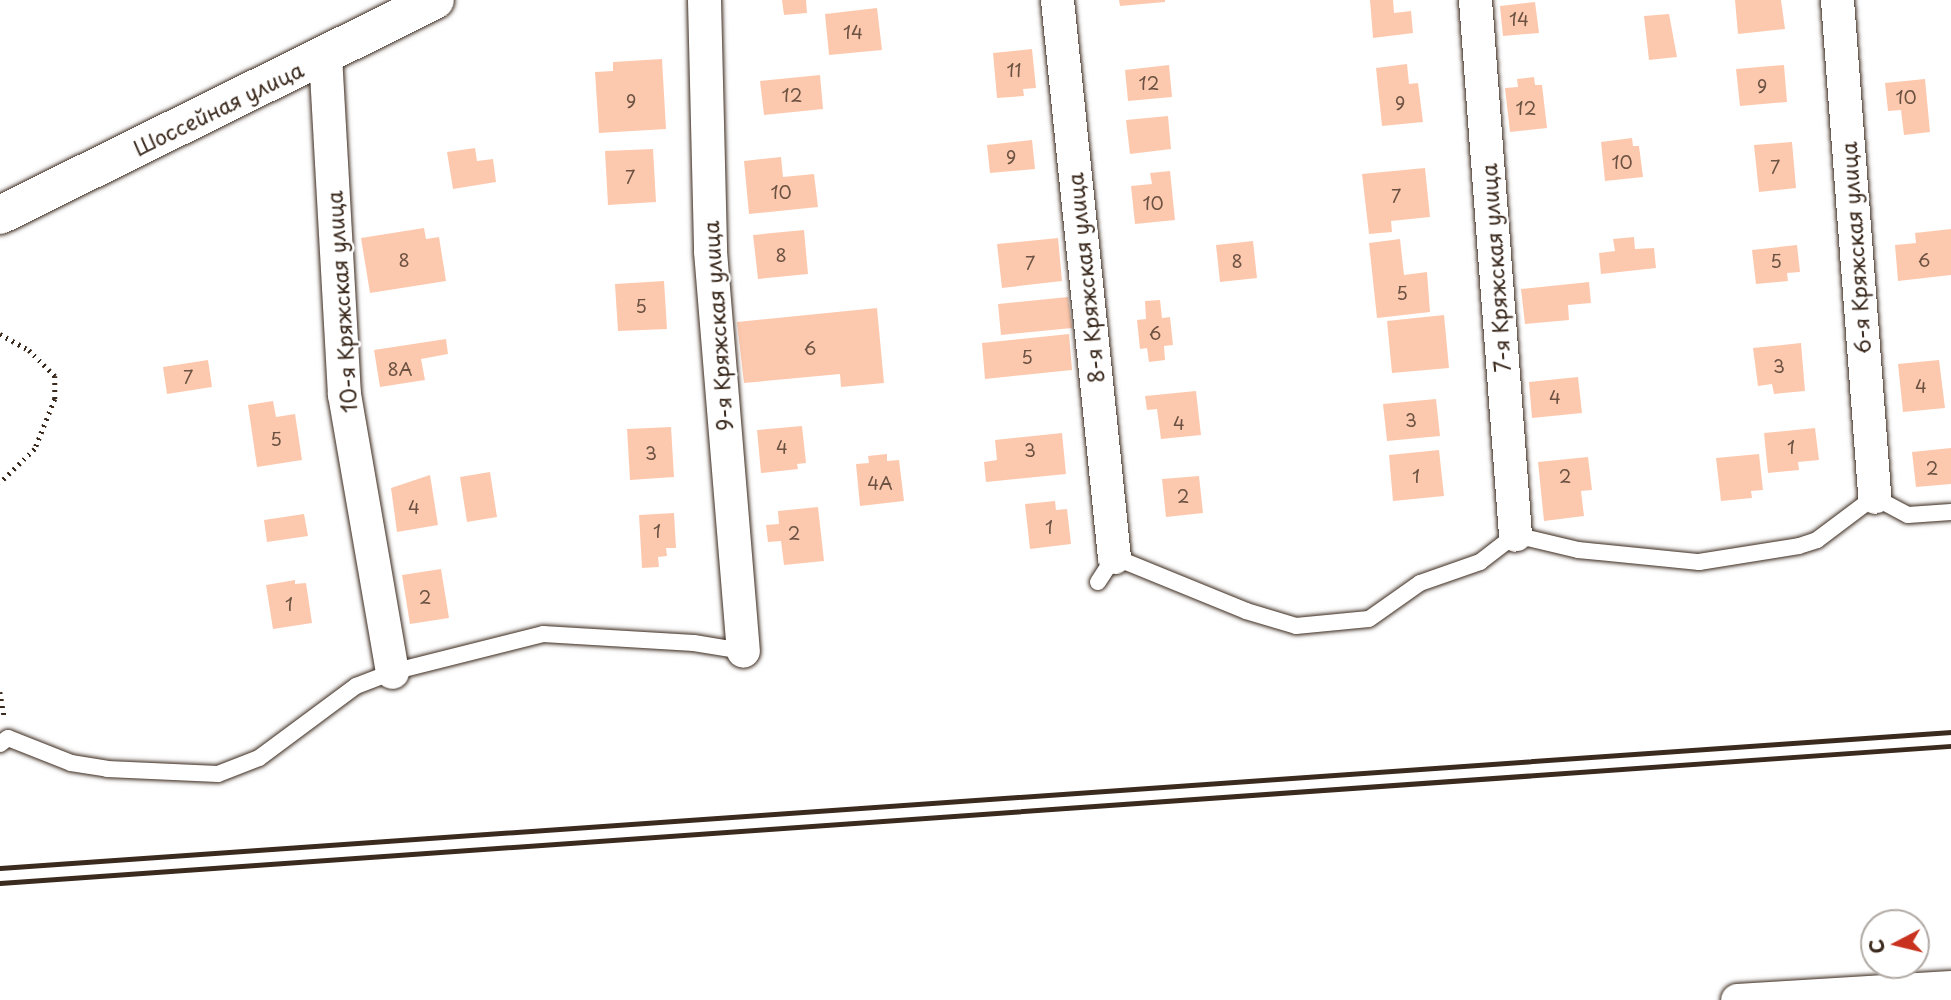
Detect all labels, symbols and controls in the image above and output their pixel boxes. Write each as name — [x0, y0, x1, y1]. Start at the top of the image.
house number: 14 — [1509, 8, 1529, 30]
house number: 14 — [843, 21, 863, 43]
street label: Шоссейная улица — [128, 56, 308, 160]
house number: 11 — [1006, 59, 1022, 81]
house number: 12 — [1139, 72, 1159, 94]
house number: 9 — [1757, 75, 1767, 97]
house number: 12 — [782, 84, 802, 106]
house number: 10 — [1895, 86, 1917, 108]
house number: 9 — [626, 90, 636, 112]
house number: 9 — [1395, 92, 1405, 114]
house number: 12 — [1516, 97, 1536, 119]
street label: 6-я Кряжская улица — [1835, 140, 1875, 356]
house number: 9 — [1006, 146, 1016, 168]
house number: 10 — [1611, 151, 1633, 173]
house number: 7 — [1770, 156, 1780, 178]
street label: 7-я Кряжская улица — [1475, 162, 1515, 374]
house number: 7 — [625, 166, 635, 188]
street label: 8-я Кряжская улица — [1061, 171, 1109, 385]
house number: 10 — [770, 181, 792, 203]
house number: 7 — [1391, 185, 1401, 207]
street label: 10-я Кряжская улица — [321, 189, 361, 415]
house number: 10 — [1142, 192, 1164, 214]
street label: 9-я Кряжская улица — [697, 219, 737, 433]
house number: 8 — [775, 244, 787, 266]
house number: 8 — [398, 249, 410, 271]
house number: 6 — [1918, 249, 1930, 271]
house number: 8 — [1231, 250, 1243, 272]
house number: 5 — [1770, 250, 1782, 272]
house number: 7 — [1025, 252, 1035, 274]
house number: 5 — [1396, 282, 1408, 304]
house number: 5 — [635, 295, 647, 317]
house number: 6 — [1149, 322, 1161, 344]
house number: 6 — [804, 337, 816, 359]
house number: 5 — [1021, 346, 1033, 368]
house number: 3 — [1773, 355, 1785, 377]
house number: 8А — [387, 358, 413, 380]
house number: 7 — [183, 366, 193, 388]
house number: 4 — [1915, 375, 1927, 397]
house number: 4 — [1549, 386, 1561, 408]
house number: 3 — [1405, 409, 1417, 431]
house number: 4 — [1173, 412, 1185, 434]
house number: 5 — [270, 428, 282, 450]
house number: 4 — [776, 436, 788, 458]
house number: 1 — [1787, 436, 1795, 458]
house number: 3 — [1024, 439, 1036, 461]
house number: 3 — [645, 442, 657, 464]
house number: 2 — [1926, 457, 1938, 479]
house number: 1 — [1412, 465, 1420, 487]
house number: 2 — [1559, 465, 1571, 487]
house number: 4А — [867, 472, 893, 494]
house number: 2 — [1177, 485, 1189, 507]
house number: 4 — [408, 496, 420, 518]
house number: 1 — [1045, 516, 1053, 538]
house number: 1 — [653, 520, 661, 542]
house number: 2 — [788, 522, 800, 544]
house number: 2 — [419, 586, 431, 608]
house number: 1 — [285, 593, 293, 615]
north arrow — [1860, 909, 1930, 979]
text: С — [1861, 938, 1891, 955]

